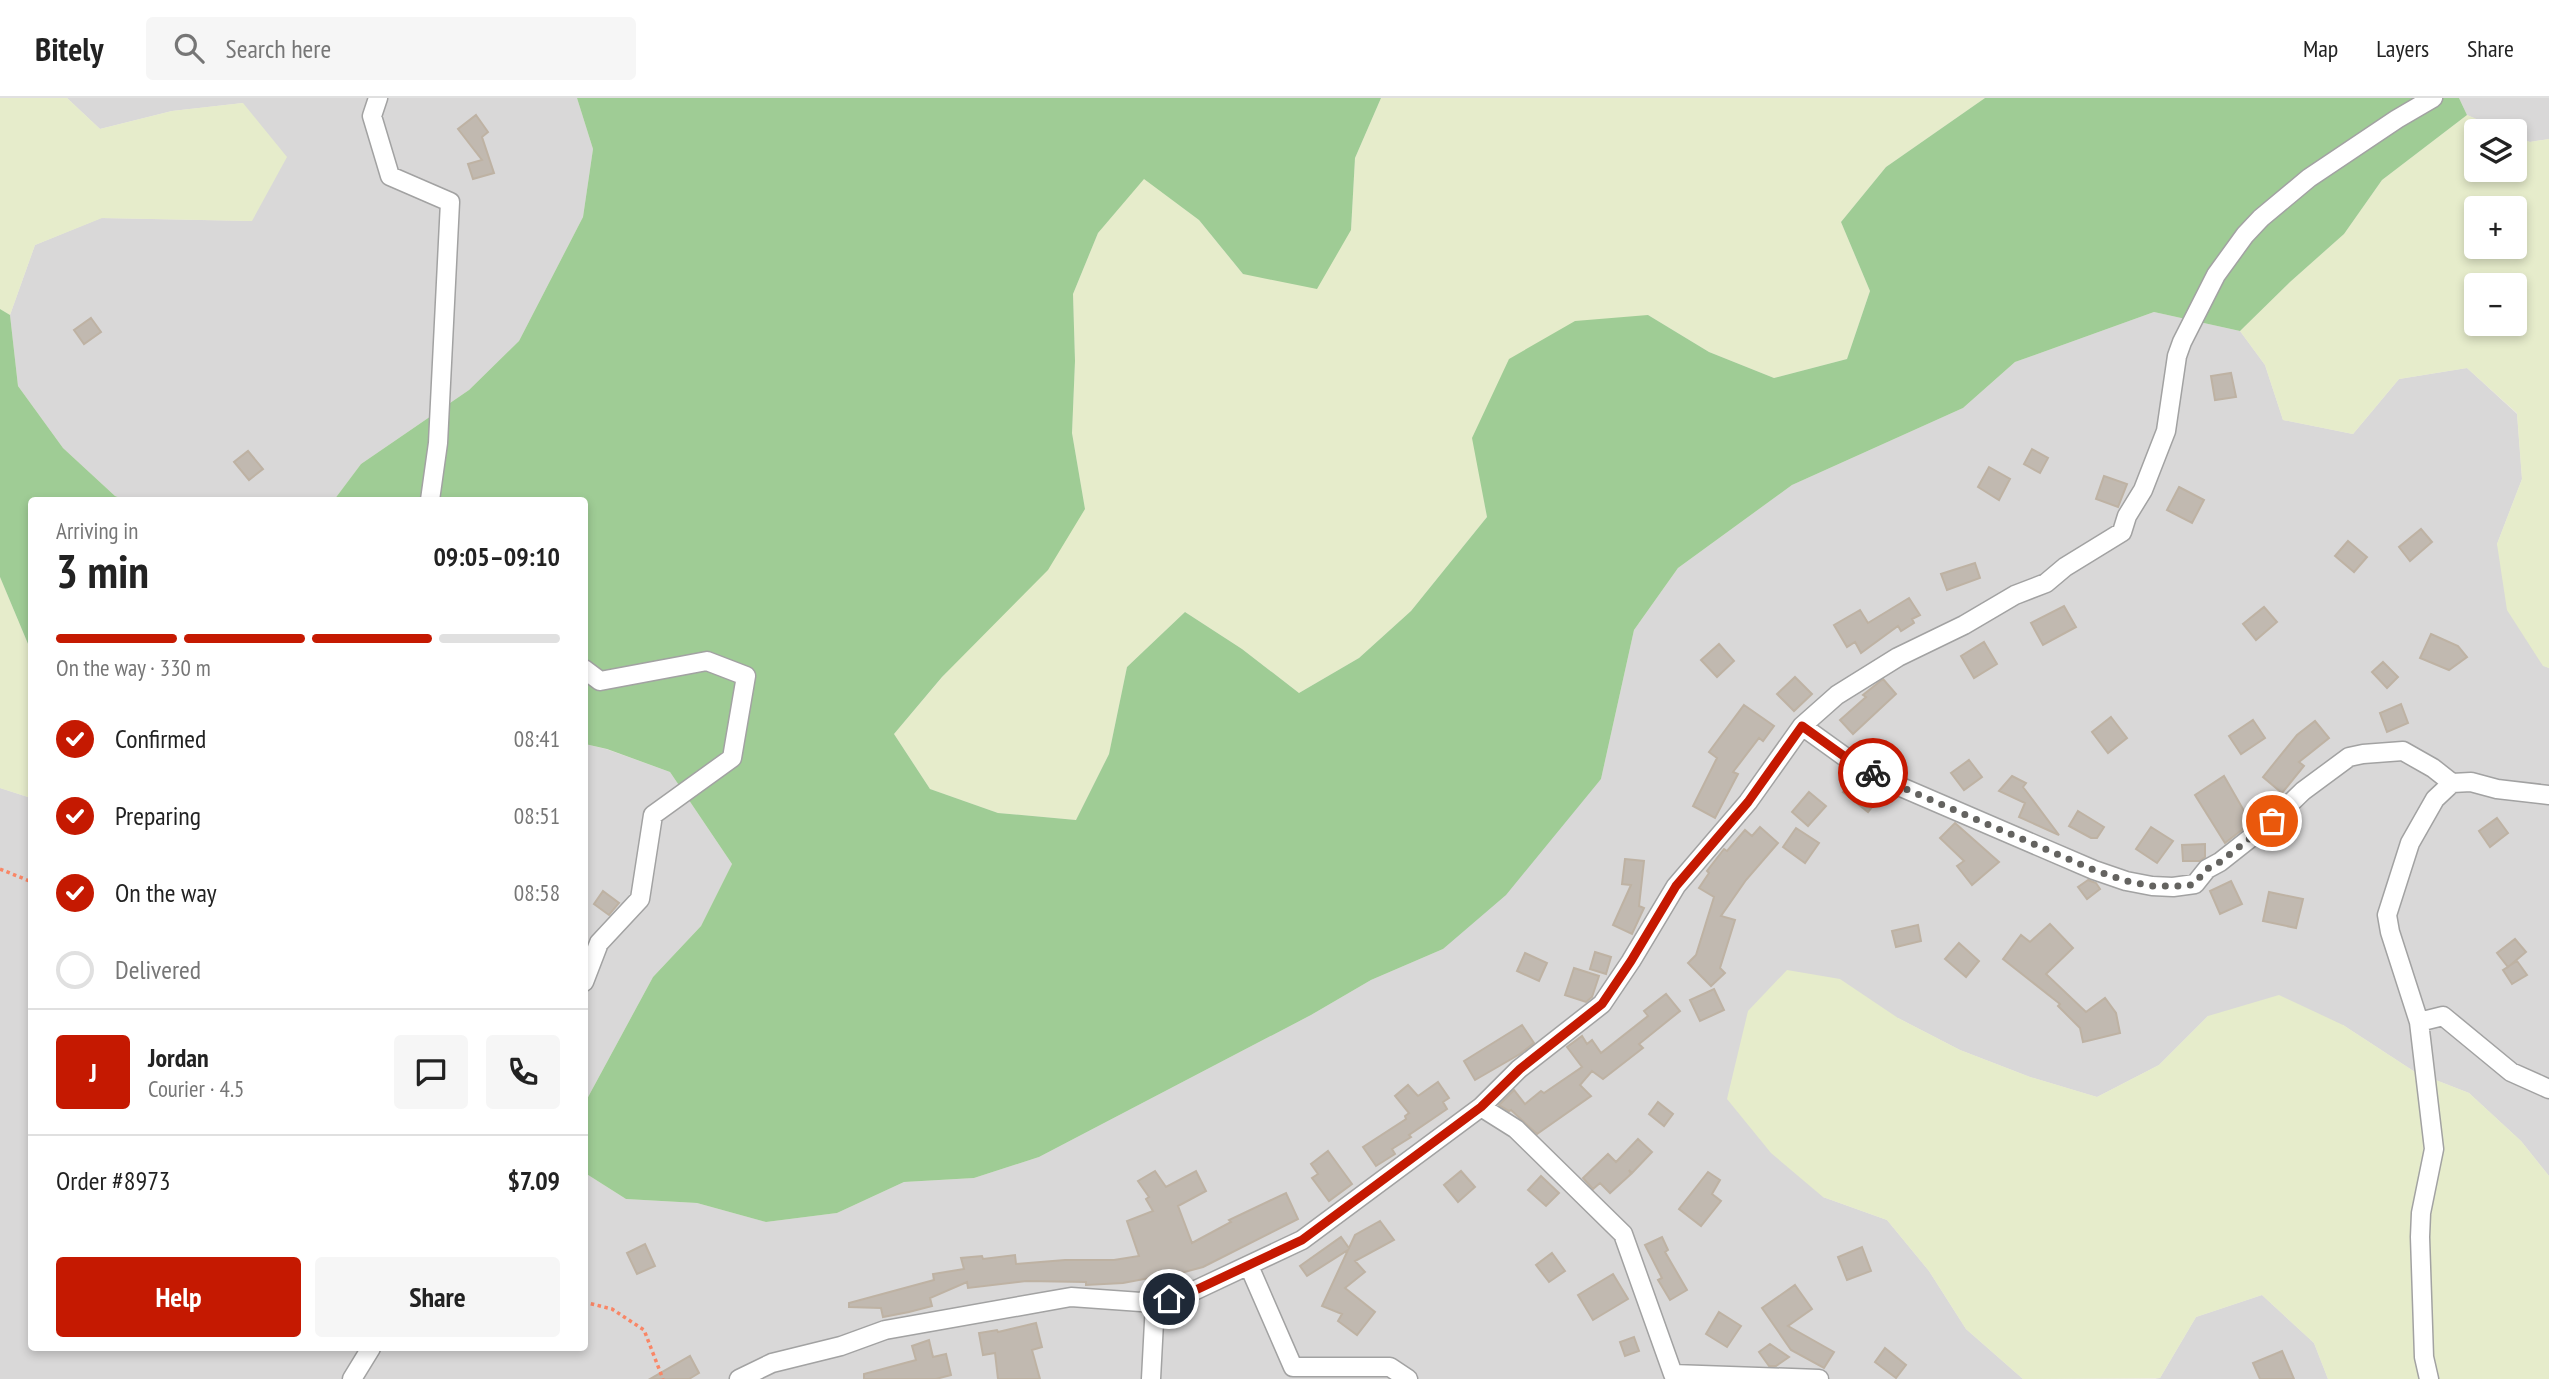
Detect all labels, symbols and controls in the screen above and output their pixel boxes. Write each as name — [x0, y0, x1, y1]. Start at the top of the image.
search box — [146, 17, 636, 80]
text: Bitely — [35, 27, 104, 70]
icon: search — [170, 29, 208, 67]
text: Search here — [226, 32, 331, 65]
text: Map — [2303, 33, 2338, 64]
text: Layers — [2376, 33, 2429, 64]
text: Share — [2467, 33, 2514, 64]
map controls — [2464, 119, 2527, 336]
button: layers — [2464, 119, 2527, 182]
button: + — [2464, 196, 2527, 259]
button: − — [2464, 273, 2527, 336]
text: Arriving in — [56, 516, 138, 545]
text: 09:05–09:10 — [433, 540, 560, 573]
text: 3 min — [56, 541, 149, 601]
text: On the way · 330 m — [56, 653, 211, 682]
icon: check — [56, 720, 94, 758]
text: Confirmed — [115, 722, 206, 755]
text: 08:41 — [514, 724, 560, 753]
courier — [1838, 738, 1908, 808]
icon: bike — [1854, 754, 1892, 792]
pin — [2242, 791, 2302, 851]
icon: check — [56, 797, 94, 835]
text: Preparing — [115, 799, 201, 832]
text: 08:51 — [514, 801, 560, 830]
icon: bag — [2253, 802, 2291, 840]
icon: check — [56, 874, 94, 912]
text: On the way — [115, 876, 217, 909]
text: 08:58 — [514, 878, 560, 907]
text: Delivered — [115, 953, 201, 986]
button: chat — [394, 1035, 468, 1109]
button: phone — [486, 1035, 560, 1109]
text: Jordan — [148, 1041, 209, 1074]
text: J — [89, 1056, 97, 1089]
text: Courier · 4.5 — [148, 1074, 244, 1103]
text: Order #8973 — [56, 1164, 171, 1197]
text: $7.09 — [507, 1164, 560, 1197]
button: Help — [56, 1257, 301, 1337]
button: Share — [315, 1257, 560, 1337]
pin — [1139, 1269, 1199, 1329]
icon: home — [1150, 1280, 1188, 1318]

